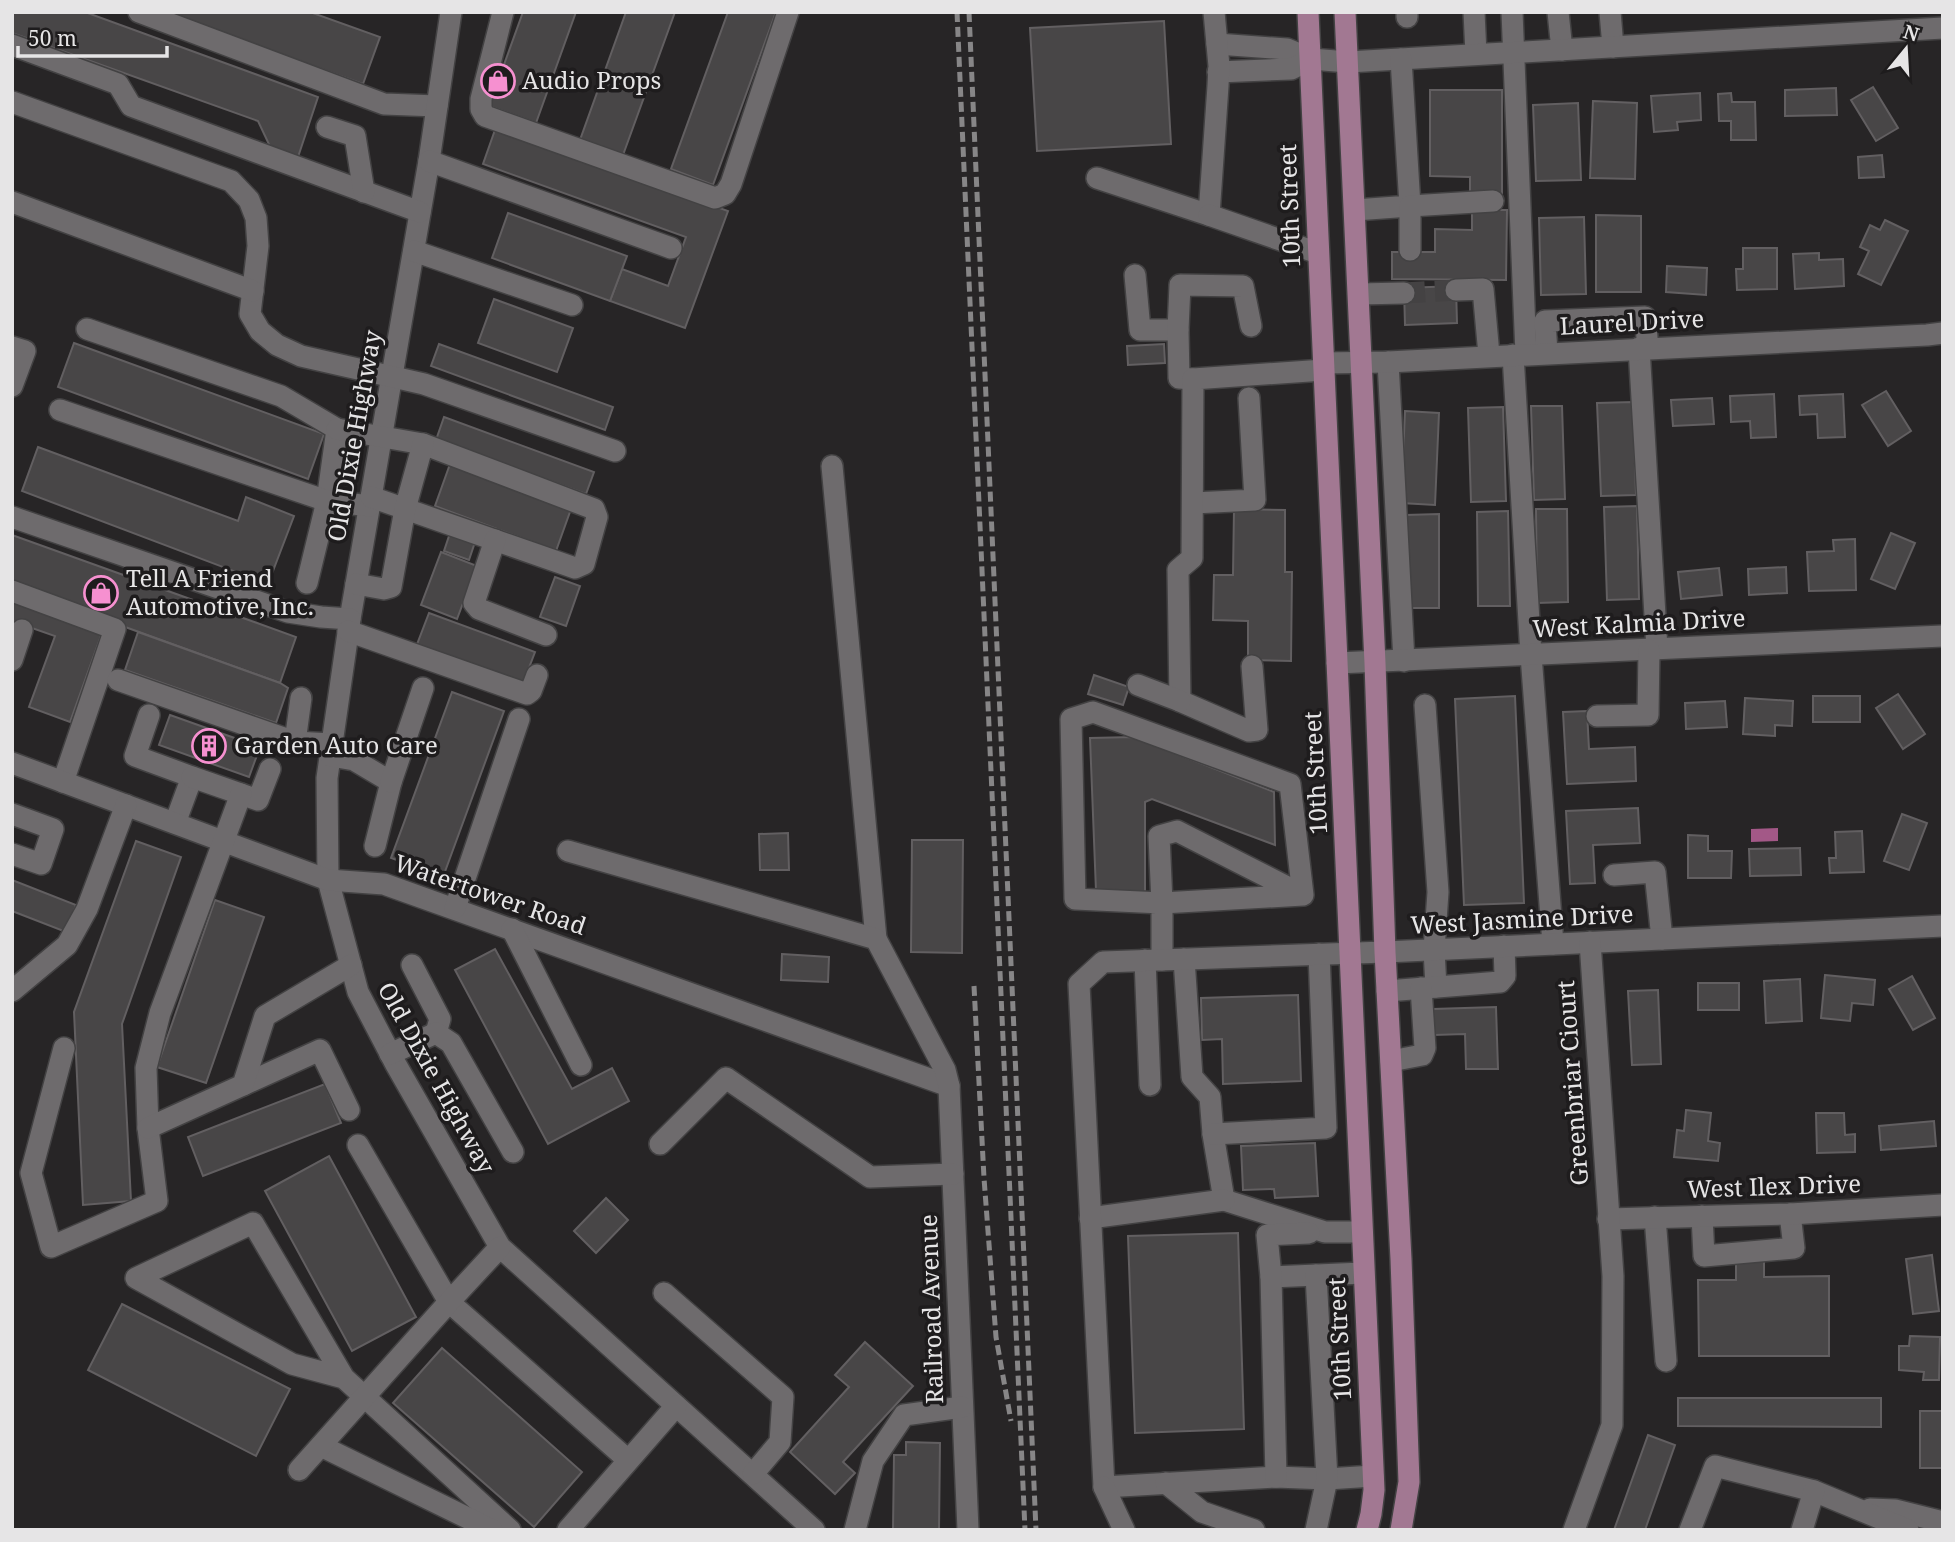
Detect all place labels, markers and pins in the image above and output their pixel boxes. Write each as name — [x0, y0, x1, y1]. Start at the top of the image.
shop icon: Audio Props — [479, 62, 517, 100]
place label: Audio Props — [522, 63, 661, 96]
place label: Tell A Friend Automotive, Inc. — [126, 561, 314, 622]
shop icon: Tell A Friend Automotive, Inc. — [82, 574, 120, 612]
building icon: Garden Auto Care — [190, 727, 228, 765]
place label: Garden Auto Care — [234, 728, 438, 761]

